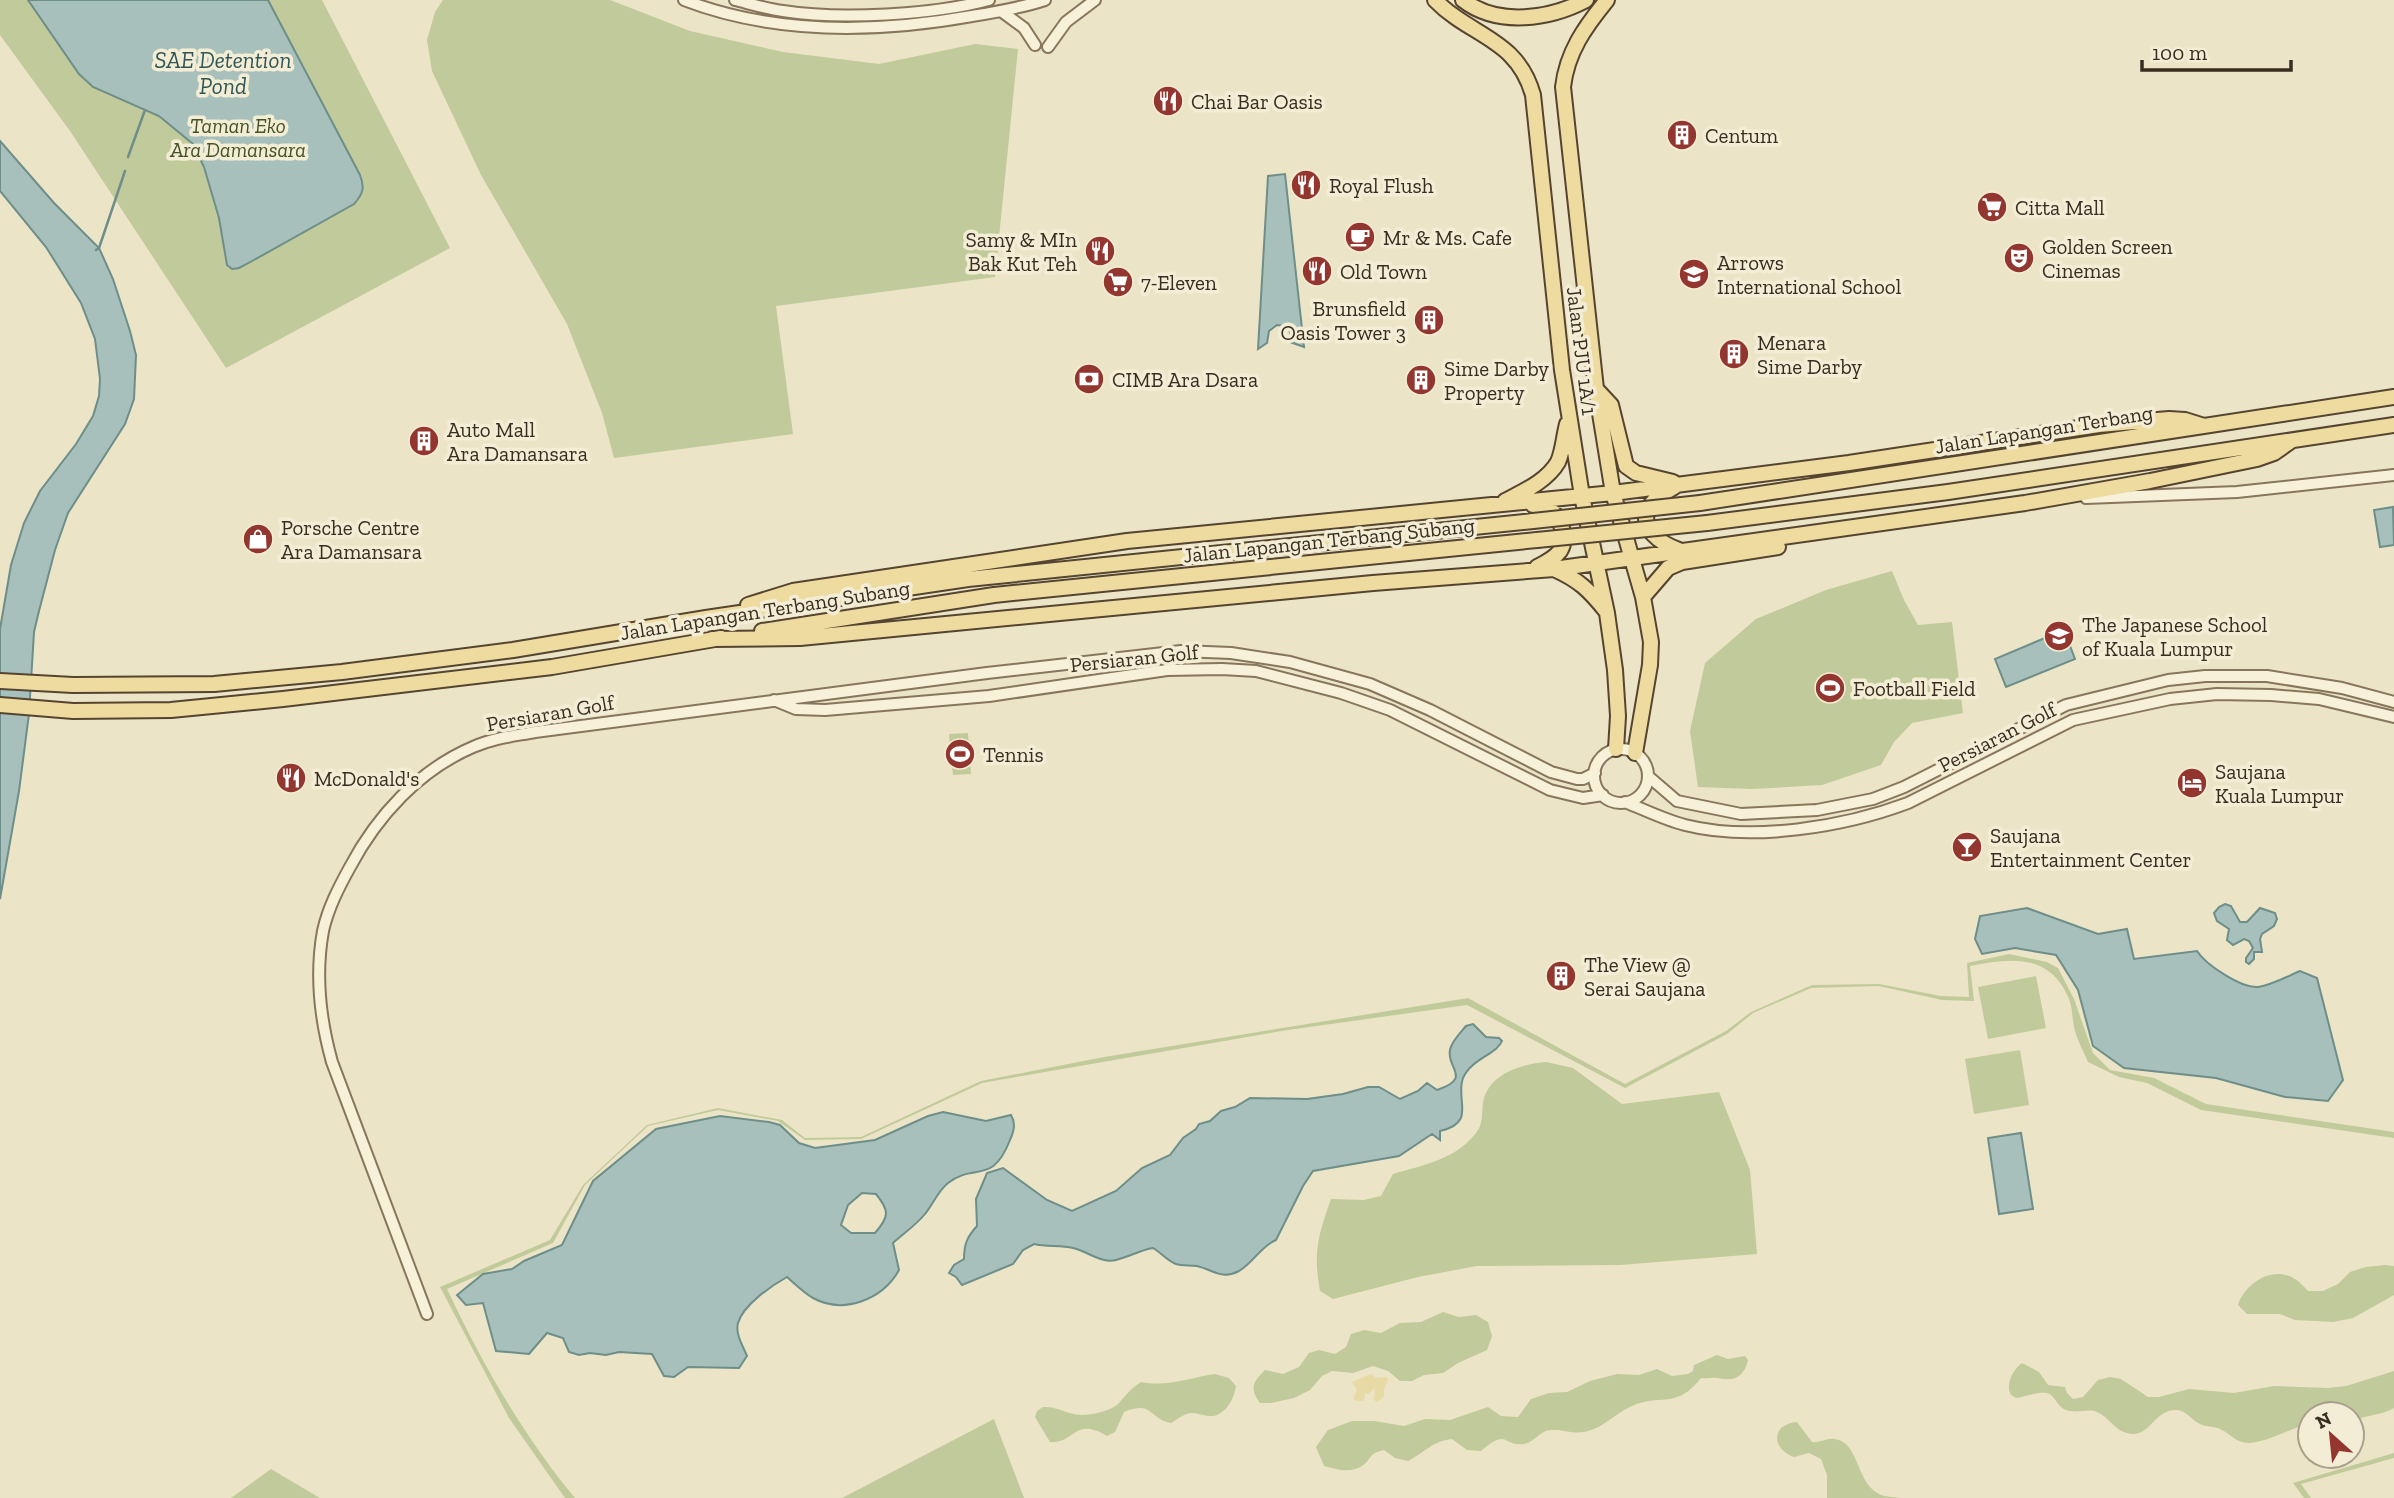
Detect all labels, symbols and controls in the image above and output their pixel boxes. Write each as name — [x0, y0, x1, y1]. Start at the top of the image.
scale bar — [2142, 28, 2291, 72]
text: 100 m — [2152, 40, 2207, 65]
water label: SAE Detention Pond — [154, 46, 292, 100]
restaurant icon: Chai Bar Oasis — [1151, 84, 1185, 118]
place label: Chai Bar Oasis — [1191, 89, 1323, 114]
park label: Taman Eko Ara Damansara — [169, 113, 306, 162]
building icon: Centum — [1665, 118, 1699, 152]
place label: Centum — [1705, 123, 1778, 148]
restaurant icon: Royal Flush — [1289, 168, 1323, 202]
place label: Royal Flush — [1329, 173, 1434, 198]
supermarket icon: Citta Mall — [1975, 190, 2009, 224]
place label: Citta Mall — [2015, 195, 2105, 220]
cafe icon: Mr & Ms. Cafe — [1343, 220, 1377, 254]
place label: Mr & Ms. Cafe — [1383, 225, 1512, 250]
place label: Samy & MIn Bak Kut Teh — [966, 227, 1077, 276]
restaurant icon: Samy & MIn Bak Kut Teh — [1083, 234, 1117, 268]
place label: Golden Screen Cinemas — [2042, 234, 2173, 283]
theatre icon: Golden Screen Cinemas — [2002, 241, 2036, 275]
place label: Arrows International School — [1717, 250, 1902, 299]
restaurant icon: Old Town — [1300, 254, 1334, 288]
school or university icon: Arrows International School — [1677, 257, 1711, 291]
place label: Old Town — [1340, 259, 1427, 284]
supermarket icon: 7-Eleven — [1101, 265, 1135, 299]
place label: 7-Eleven — [1141, 270, 1217, 295]
street label: Jalan PJU 1A/1 — [1562, 285, 1602, 417]
place label: Brunsfield Oasis Tower 3 — [1281, 296, 1406, 345]
building icon: Brunsfield Oasis Tower 3 — [1412, 303, 1446, 337]
place label: Menara Sime Darby — [1757, 330, 1862, 379]
building icon: Menara Sime Darby — [1717, 337, 1751, 371]
place label: Sime Darby Property — [1444, 356, 1549, 405]
bank icon: CIMB Ara Dsara — [1072, 362, 1106, 396]
building icon: Sime Darby Property — [1404, 363, 1438, 397]
place label: CIMB Ara Dsara — [1112, 367, 1258, 392]
street label: Jalan Lapangan Terbang — [1933, 399, 2155, 459]
place label: Auto Mall Ara Damansara — [447, 417, 588, 466]
building icon: Auto Mall Ara Damansara — [407, 424, 441, 458]
street label: Jalan Lapangan Terbang Subang — [1182, 512, 1476, 568]
place label: Porsche Centre Ara Damansara — [281, 515, 422, 564]
shop icon: Porsche Centre Ara Damansara — [241, 522, 275, 556]
street label: Jalan Lapangan Terbang Subang — [618, 575, 912, 645]
place label: The Japanese School of Kuala Lumpur — [2082, 612, 2268, 661]
school or university icon: The Japanese School of Kuala Lumpur — [2042, 619, 2076, 653]
street label: Persiaran Golf — [1069, 639, 1201, 677]
sports icon: Football Field — [1813, 671, 1847, 705]
place label: Football Field — [1853, 676, 1976, 701]
street label: Persiaran Golf — [484, 689, 617, 736]
street label: Persiaran Golf — [1934, 696, 2061, 777]
sports icon: Tennis — [943, 737, 977, 771]
place label: Tennis — [983, 742, 1044, 767]
place label: Saujana Kuala Lumpur — [2215, 759, 2344, 808]
restaurant icon: McDonald's — [274, 761, 308, 795]
place label: McDonald's — [314, 766, 419, 791]
hotel icon: Saujana Kuala Lumpur — [2175, 766, 2209, 800]
place label: Saujana Entertainment Center — [1990, 823, 2191, 872]
bar icon: Saujana Entertainment Center — [1950, 830, 1984, 864]
place label: The View @ Serai Saujana — [1584, 952, 1705, 1002]
building icon: The View @ Serai Saujana — [1544, 959, 1578, 993]
north arrow — [2296, 1400, 2366, 1470]
text: N — [2312, 1407, 2335, 1434]

